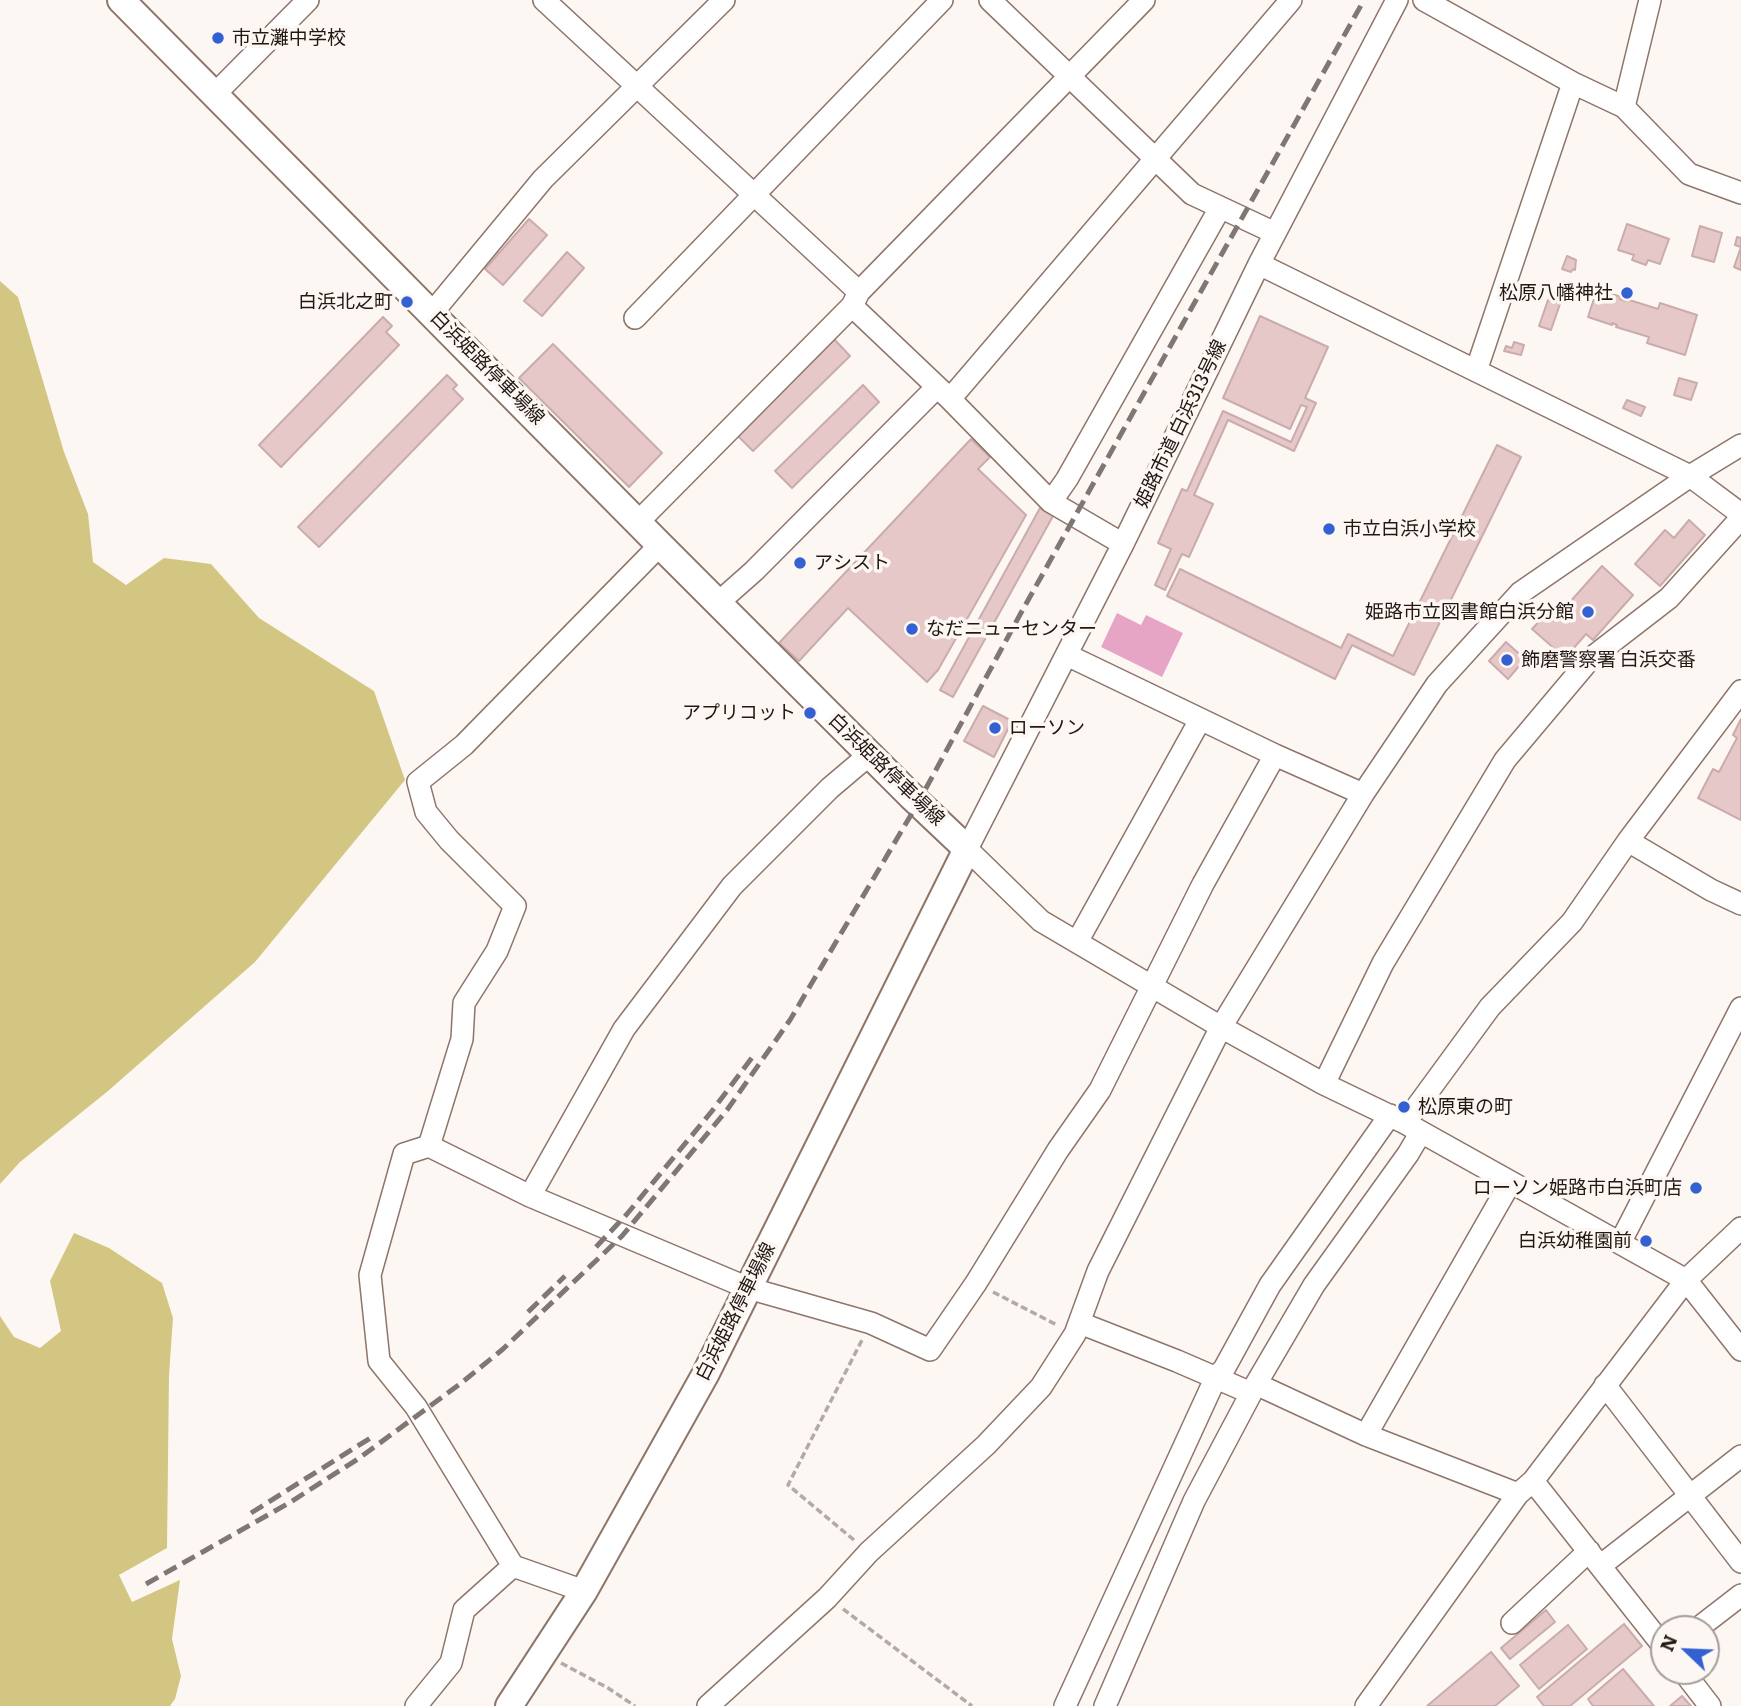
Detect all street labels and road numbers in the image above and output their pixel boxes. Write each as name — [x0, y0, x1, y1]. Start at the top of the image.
street label: 白浜姫路停車場線 — [425, 306, 549, 430]
street label: 姫路市道 白浜313号線 — [1130, 336, 1232, 512]
street label: 白浜姫路停車場線 — [823, 709, 949, 831]
street label: 白浜姫路停車場線 — [691, 1239, 781, 1385]

